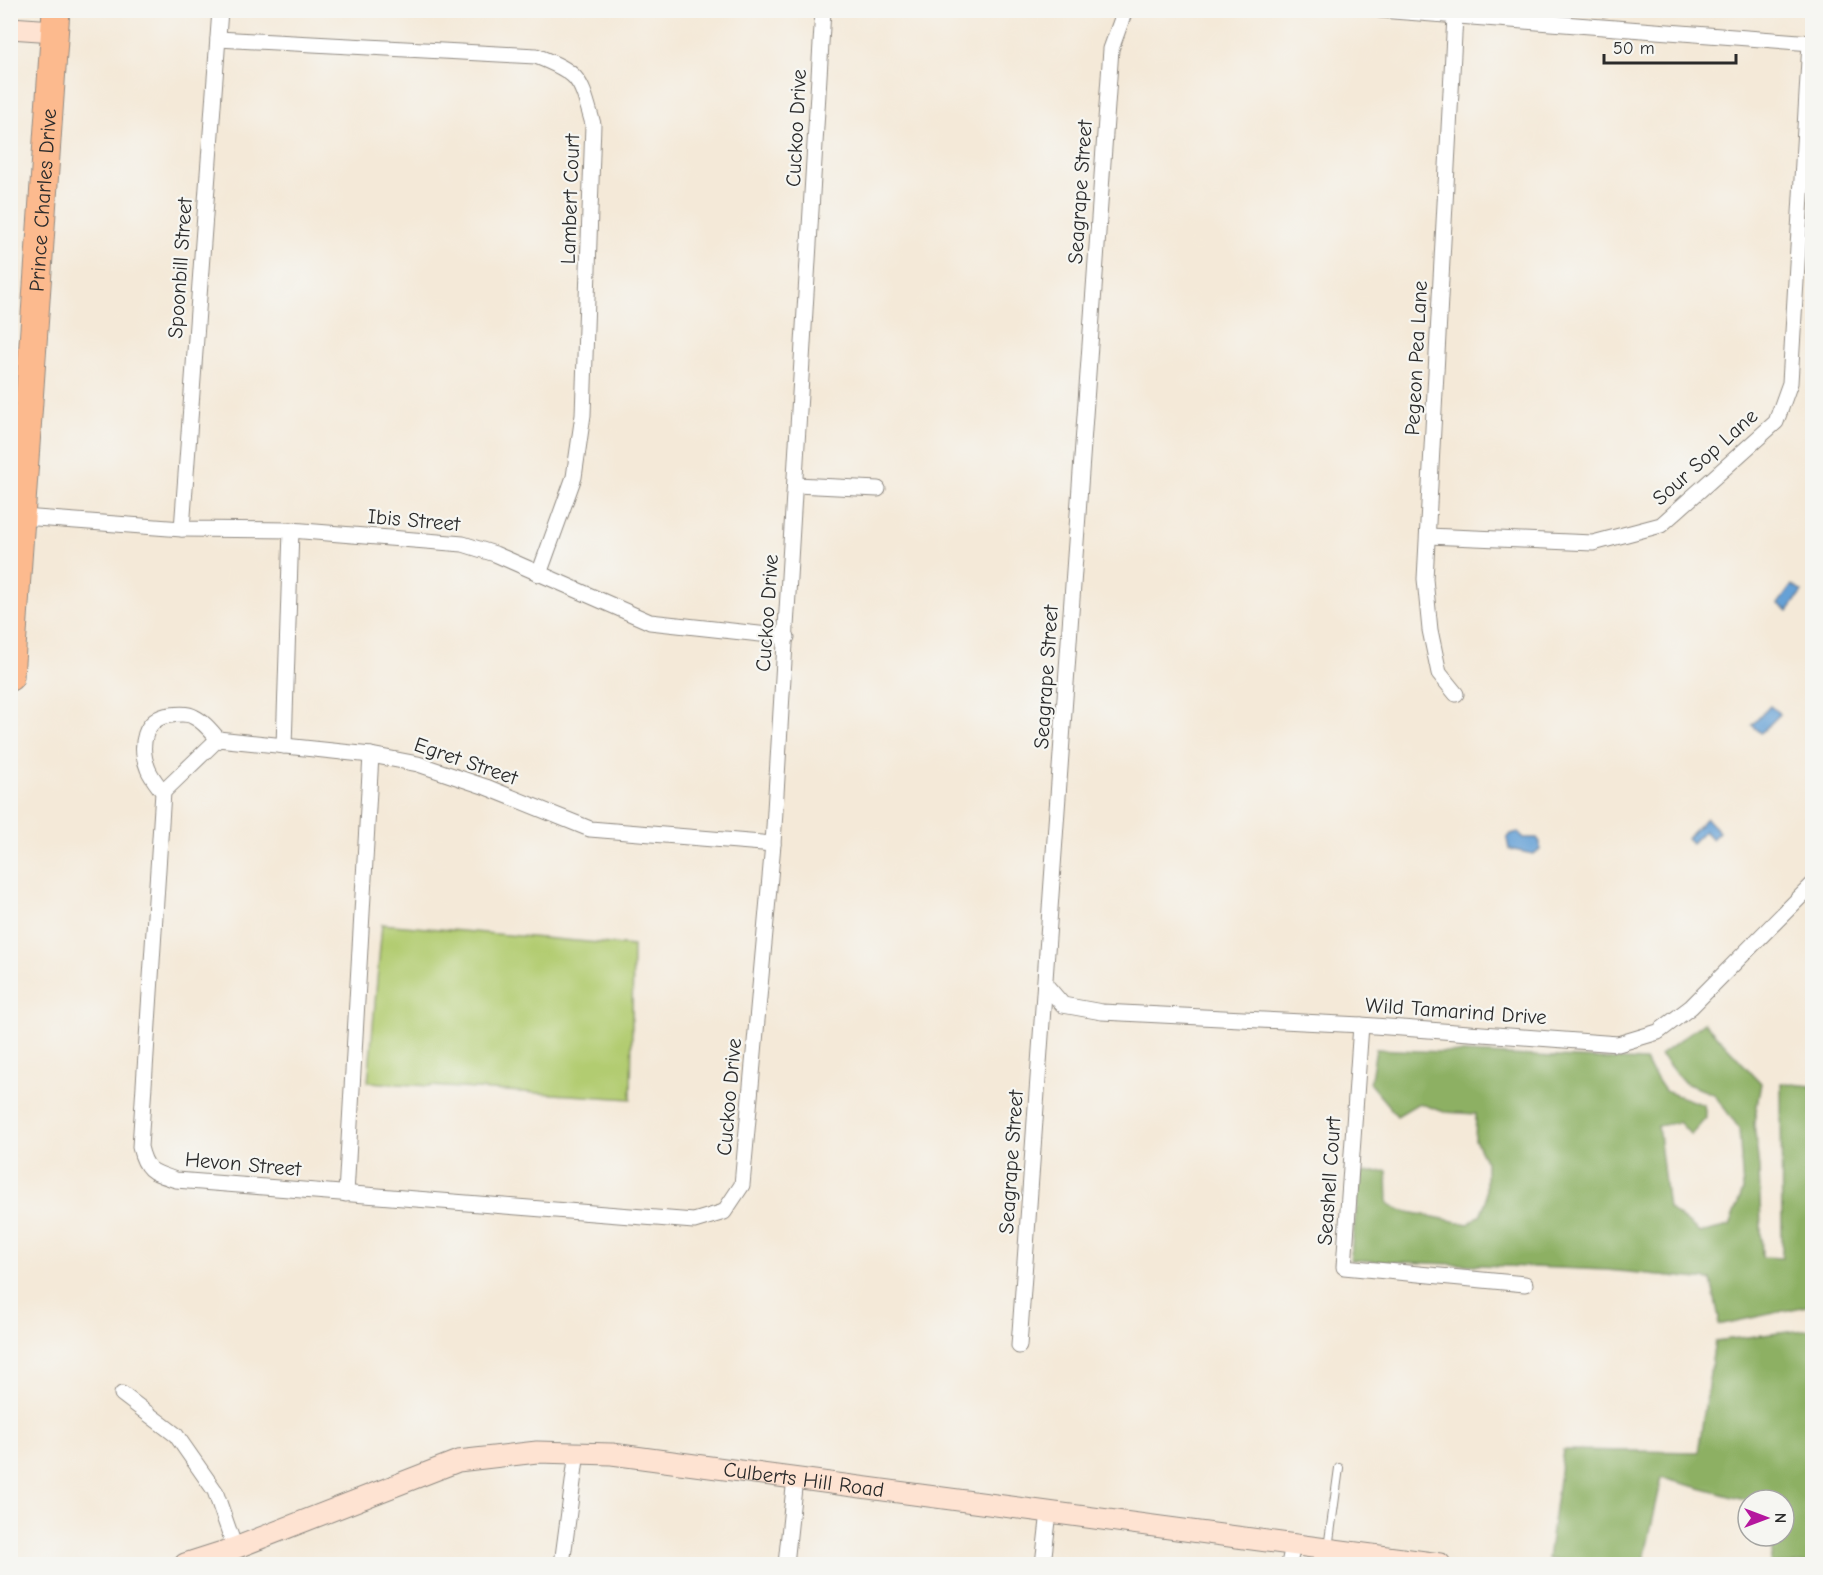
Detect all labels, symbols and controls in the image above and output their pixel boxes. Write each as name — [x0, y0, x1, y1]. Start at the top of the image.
scale bar — [1604, 27, 1736, 65]
text: 50 m — [1613, 38, 1655, 59]
street label: Cuckoo Drive — [781, 68, 811, 188]
street label: Prince Charles Drive — [25, 108, 61, 293]
street label: Seagrape Street — [1063, 118, 1097, 265]
street label: Lambert Court — [556, 132, 584, 265]
street label: Spoonbill Street — [163, 196, 197, 339]
street label: Pegeon Pea Lane — [1400, 280, 1432, 436]
street label: Sour Sop Lane — [1648, 404, 1762, 510]
street label: Ibis Street — [367, 504, 462, 536]
street label: Cuckoo Drive — [751, 553, 783, 673]
street label: Seagrape Street — [1029, 603, 1063, 750]
street label: Egret Street — [411, 732, 522, 790]
street label: Wild Tamarind Drive — [1364, 993, 1548, 1029]
street label: Cuckoo Drive — [712, 1037, 746, 1157]
street label: Seagrape Street — [994, 1088, 1028, 1235]
street label: Seashell Court — [1313, 1115, 1346, 1246]
street label: Hevon Street — [184, 1147, 303, 1181]
street label: Culberts Hill Road — [722, 1457, 886, 1502]
north arrow — [1736, 1488, 1796, 1548]
text: N — [1771, 1513, 1789, 1523]

